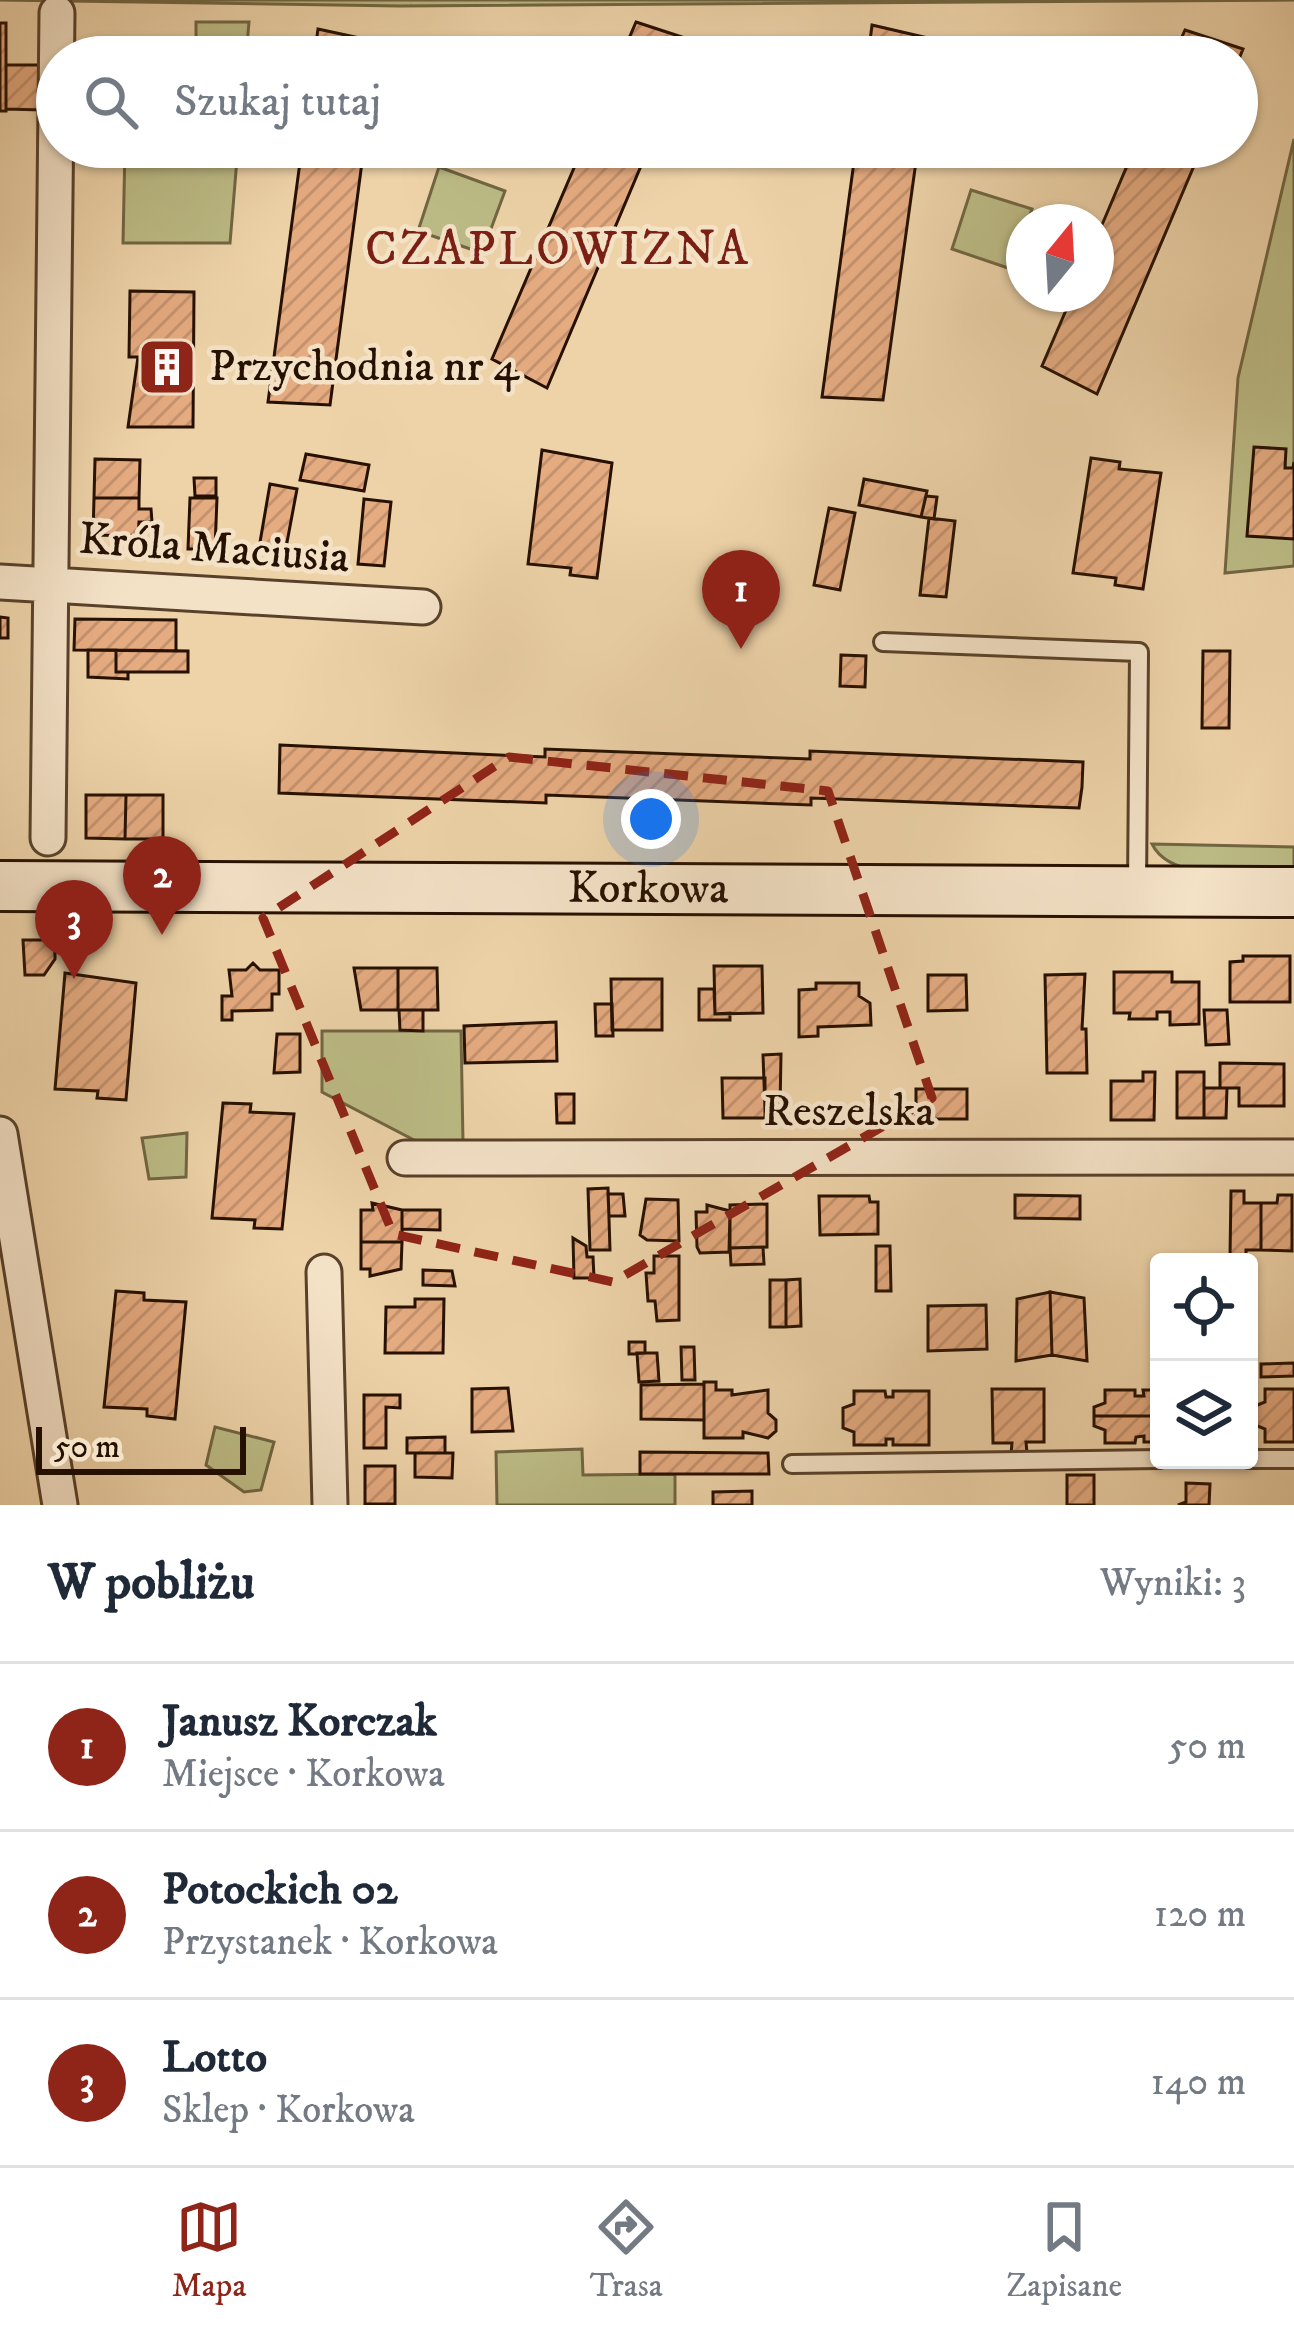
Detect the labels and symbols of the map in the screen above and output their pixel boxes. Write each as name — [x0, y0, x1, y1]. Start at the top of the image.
north arrow — [1006, 204, 1114, 312]
district label: CZAPLOWIZNA — [365, 220, 751, 280]
building icon: Przychodnia nr 4 — [136, 336, 198, 398]
place label: Przychodnia nr 4 — [209, 339, 520, 395]
street label: Króla Maciusia — [77, 512, 351, 586]
pin: 1 — [702, 550, 780, 649]
your location — [621, 789, 681, 849]
pin: 2 — [123, 836, 201, 935]
street label: Korkowa — [567, 861, 729, 917]
pin: 3 — [35, 880, 113, 979]
street label: Reszelska — [763, 1084, 935, 1140]
scale bar — [36, 1421, 246, 1474]

